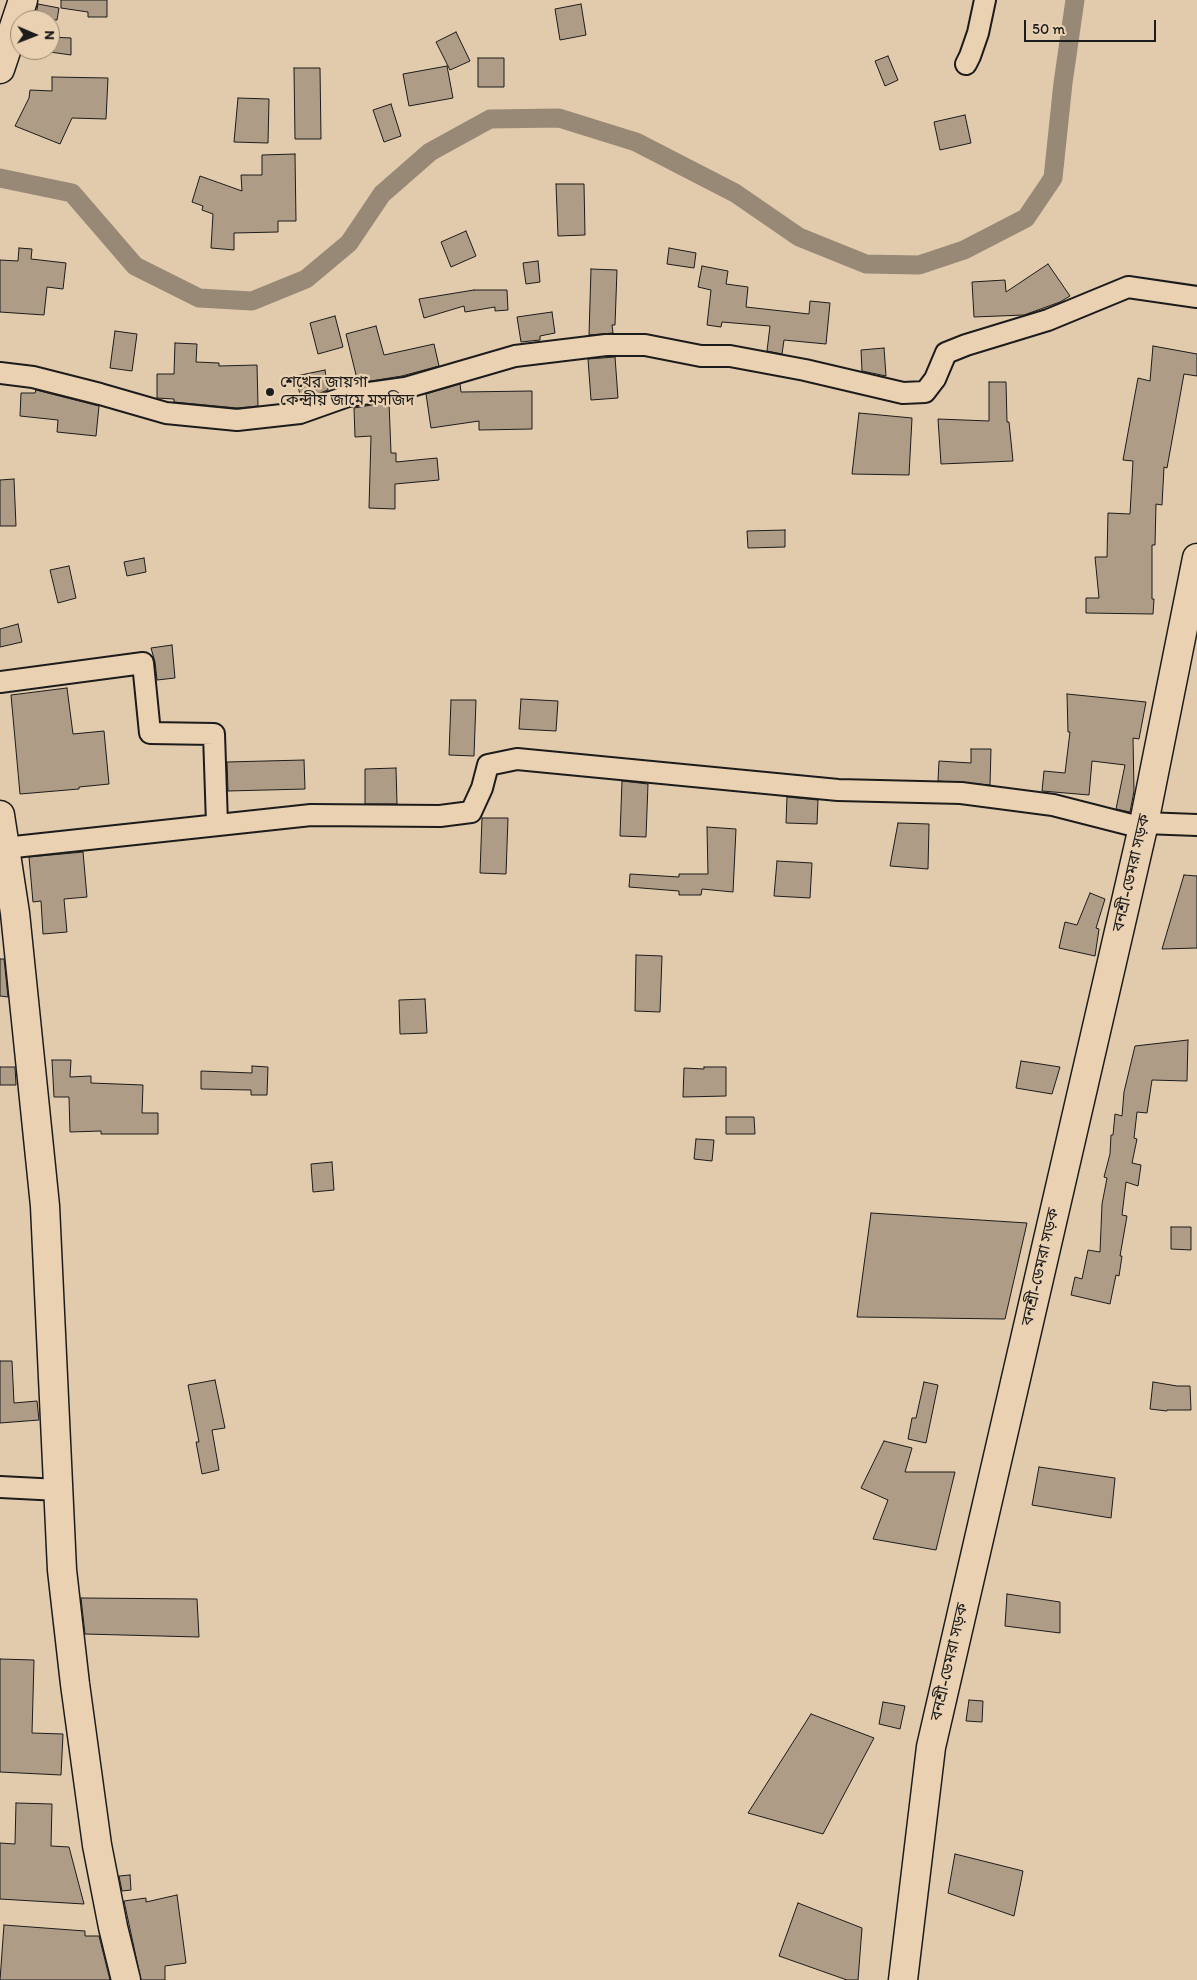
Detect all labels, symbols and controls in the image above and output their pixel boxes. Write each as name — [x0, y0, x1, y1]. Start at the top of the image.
north arrow — [10, 10, 60, 60]
scale bar — [1027, 10, 1160, 42]
text: 50 m — [1032, 20, 1065, 38]
text: N — [41, 30, 58, 40]
place label: শেখের জায়গা কেন্দ্রীয় জামে মসজিদ — [280, 373, 414, 411]
marker: শেখের জায়গা কেন্দ্রীয় জামে মসজিদ — [264, 386, 276, 398]
street label: বনশ্রী-ডেমরা সড়ক — [1109, 812, 1155, 934]
street label: বনশ্রী-ডেমরা সড়ক — [1018, 1206, 1064, 1328]
street label: বনশ্রী-ডেমরা সড়ক — [927, 1601, 973, 1723]

